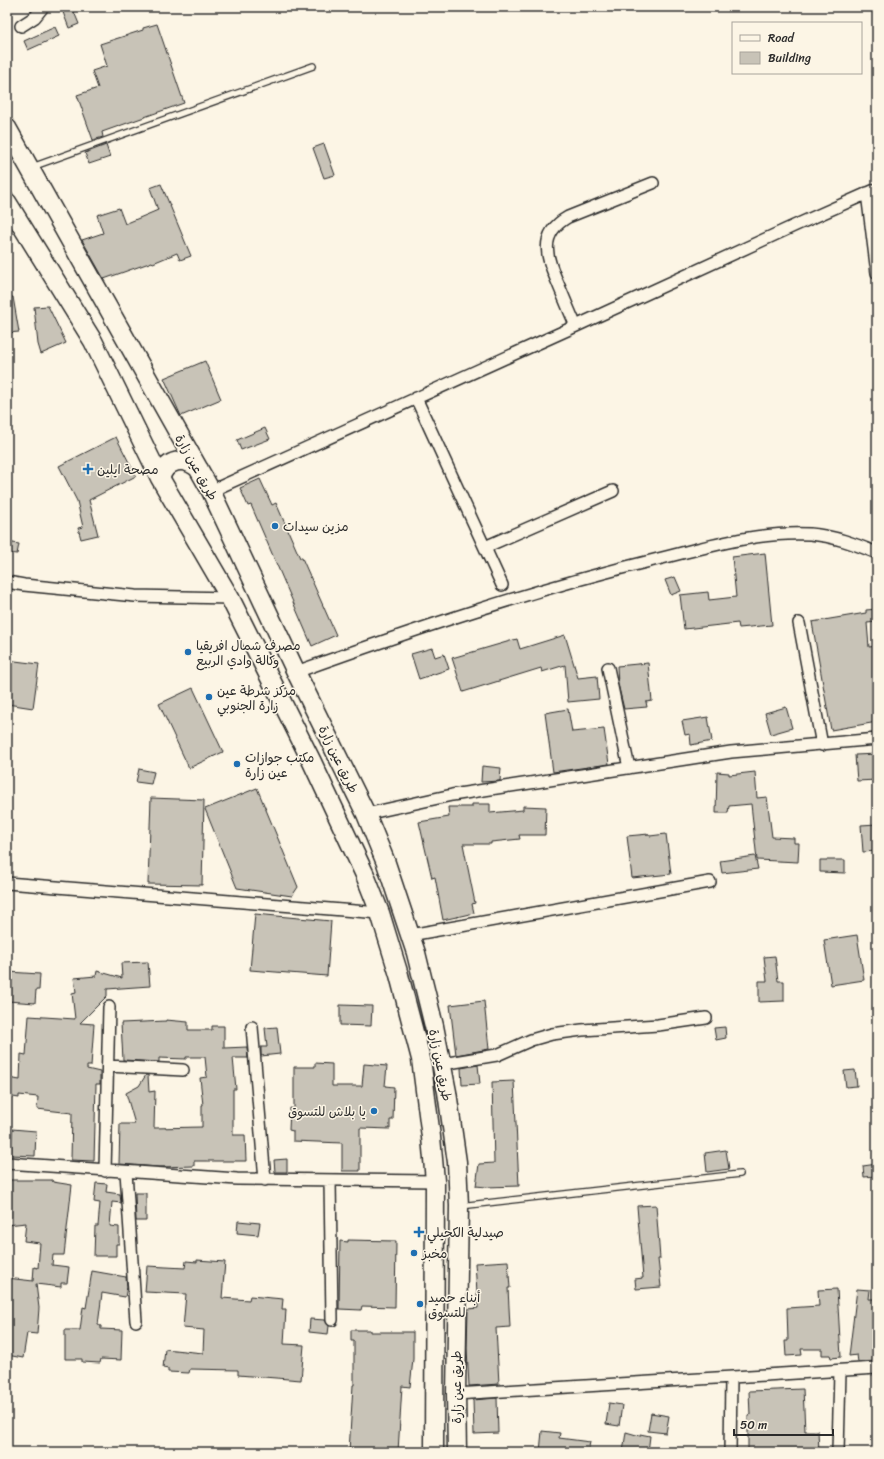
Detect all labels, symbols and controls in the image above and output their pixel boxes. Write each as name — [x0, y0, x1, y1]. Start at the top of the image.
legend — [732, 22, 862, 74]
text: Road — [768, 27, 795, 49]
text: Building — [768, 47, 811, 69]
street label: طريق عين زارة — [169, 430, 224, 505]
place label: مصحة ايلين — [97, 458, 159, 481]
marker: مصحة ايلين — [82, 463, 94, 475]
place label: مزين سيدات — [283, 515, 348, 538]
marker: مزين سيدات — [270, 521, 280, 531]
place label: مصرف شمال افريقيا وكالة وادي الربيع — [196, 634, 301, 672]
marker: مصرف شمال افريقيا وكالة وادي الربيع — [183, 647, 193, 657]
place label: مركز شرطة عين زارة الجنوبي — [217, 679, 296, 717]
marker: مركز شرطة عين زارة الجنوبي — [204, 692, 214, 702]
street label: طريق عين زارة — [312, 721, 365, 797]
place label: مكتب جوازات عين زارة — [245, 746, 314, 784]
marker: مكتب جوازات عين زارة — [232, 759, 242, 769]
street label: طريق عين زارة — [422, 1027, 459, 1103]
place label: يا بلاش للتسوق — [288, 1100, 366, 1123]
marker: يا بلاش للتسوق — [369, 1106, 379, 1116]
place label: صيدلية الكحيلي — [427, 1221, 504, 1244]
marker: صيدلية الكحيلي — [414, 1227, 424, 1237]
place label: مخبز — [421, 1242, 447, 1265]
marker: مخبز — [409, 1248, 419, 1258]
place label: أبناء حميد للتسوق — [428, 1286, 481, 1324]
marker: أبناء حميد للتسوق — [415, 1299, 425, 1309]
street label: طريق عين زارة — [445, 1350, 468, 1424]
scale bar — [734, 1411, 833, 1437]
text: 50 m — [740, 1414, 767, 1436]

